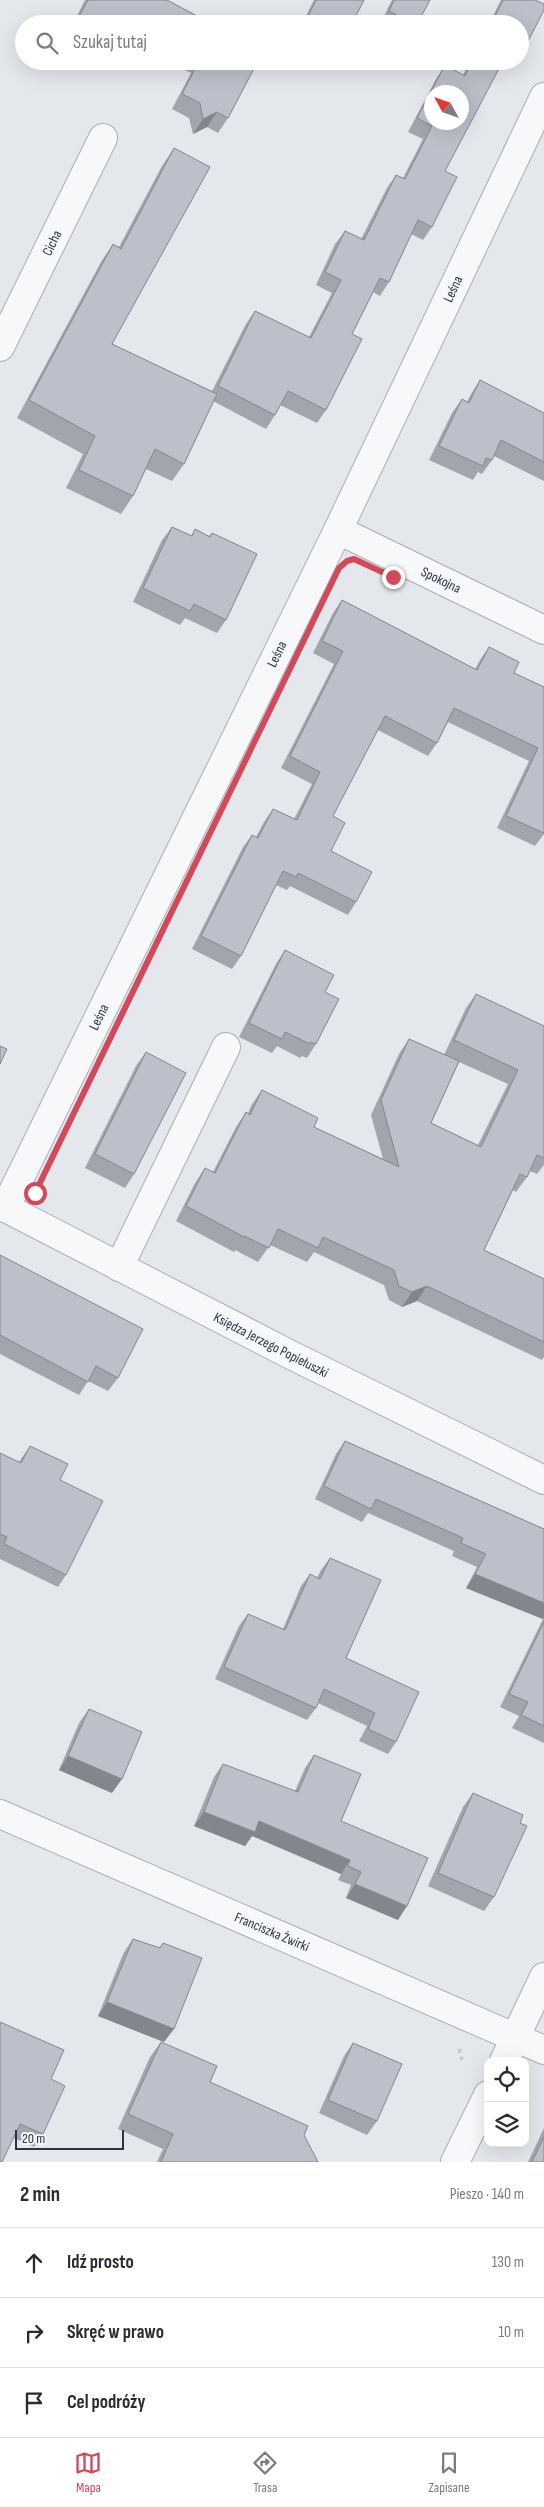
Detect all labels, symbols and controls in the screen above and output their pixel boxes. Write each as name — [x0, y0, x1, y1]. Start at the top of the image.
search box — [15, 15, 529, 70]
icon: search — [33, 29, 61, 57]
text: Szukaj tutaj — [73, 31, 147, 54]
north arrow — [424, 85, 469, 130]
street label: Cicha — [39, 227, 65, 259]
street label: Leśna — [440, 273, 466, 305]
street label: Spokojna — [418, 563, 464, 597]
route end — [382, 566, 405, 589]
street label: Leśna — [263, 638, 291, 670]
street label: Leśna — [85, 1001, 113, 1033]
route start — [24, 1182, 47, 1205]
street label: Księdza Jerzego Popiełuszki — [211, 1309, 331, 1381]
street label: Franciszka Żwirki — [232, 1909, 312, 1955]
map controls — [484, 2057, 529, 2147]
button: locate — [484, 2057, 529, 2102]
button: layers — [484, 2102, 529, 2147]
scale bar — [15, 2127, 124, 2150]
text: 20 m — [22, 2130, 45, 2147]
text: 2 min — [20, 2182, 60, 2207]
text: Pieszo · 140 m — [450, 2185, 524, 2204]
icon: ahead — [20, 2249, 48, 2277]
text: Idź prosto — [67, 2251, 134, 2274]
text: 130 m — [492, 2253, 524, 2272]
icon: right — [20, 2319, 48, 2347]
text: Skręć w prawo — [67, 2321, 164, 2344]
text: 10 m — [498, 2323, 524, 2342]
icon: arrive — [20, 2389, 48, 2417]
text: Cel podróży — [67, 2391, 145, 2414]
tab: Mapa — [74, 2449, 102, 2496]
tab: Trasa — [251, 2449, 279, 2496]
tab: Zapisane — [428, 2449, 470, 2496]

